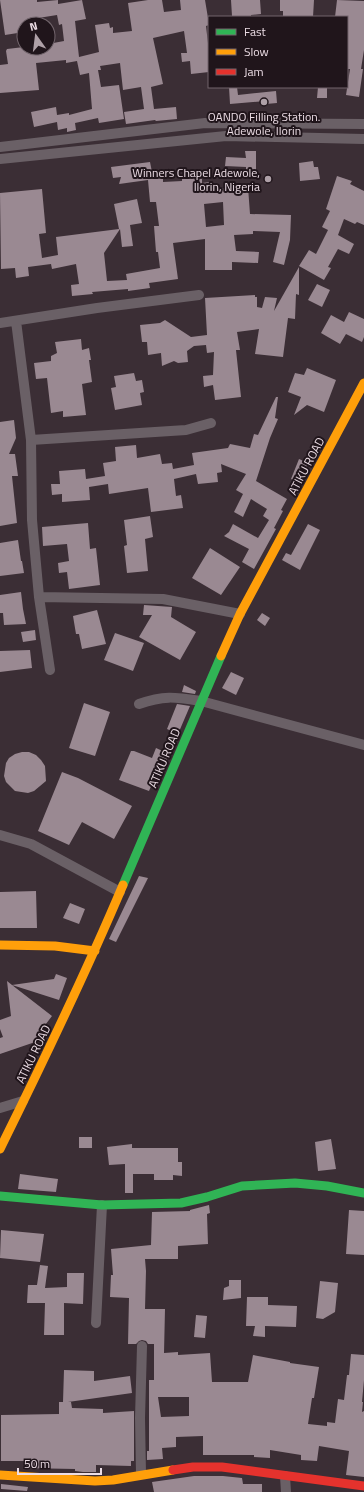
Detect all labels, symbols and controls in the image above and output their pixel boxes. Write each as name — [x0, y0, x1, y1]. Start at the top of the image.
north arrow — [16, 16, 56, 56]
legend — [208, 16, 348, 88]
text: N — [28, 18, 39, 35]
text: Fast — [244, 22, 267, 41]
text: Slow — [244, 42, 269, 61]
text: Jam — [244, 62, 264, 81]
marker: OANDO Filling Station. Adewole, Ilorin — [259, 97, 269, 107]
place label: OANDO Filling Station. Adewole, Ilorin — [208, 107, 320, 140]
place label: Winners Chapel Adewole, Ilorin, Nigeria — [132, 163, 260, 196]
marker: Winners Chapel Adewole, Ilorin, Nigeria — [263, 174, 273, 184]
street label: ATIKU ROAD — [283, 433, 329, 498]
street label: ATIKU ROAD — [143, 725, 185, 791]
street label: ATIKU ROAD — [11, 1021, 55, 1087]
scale bar — [18, 1450, 101, 1476]
text: 50 m — [24, 1454, 50, 1473]

